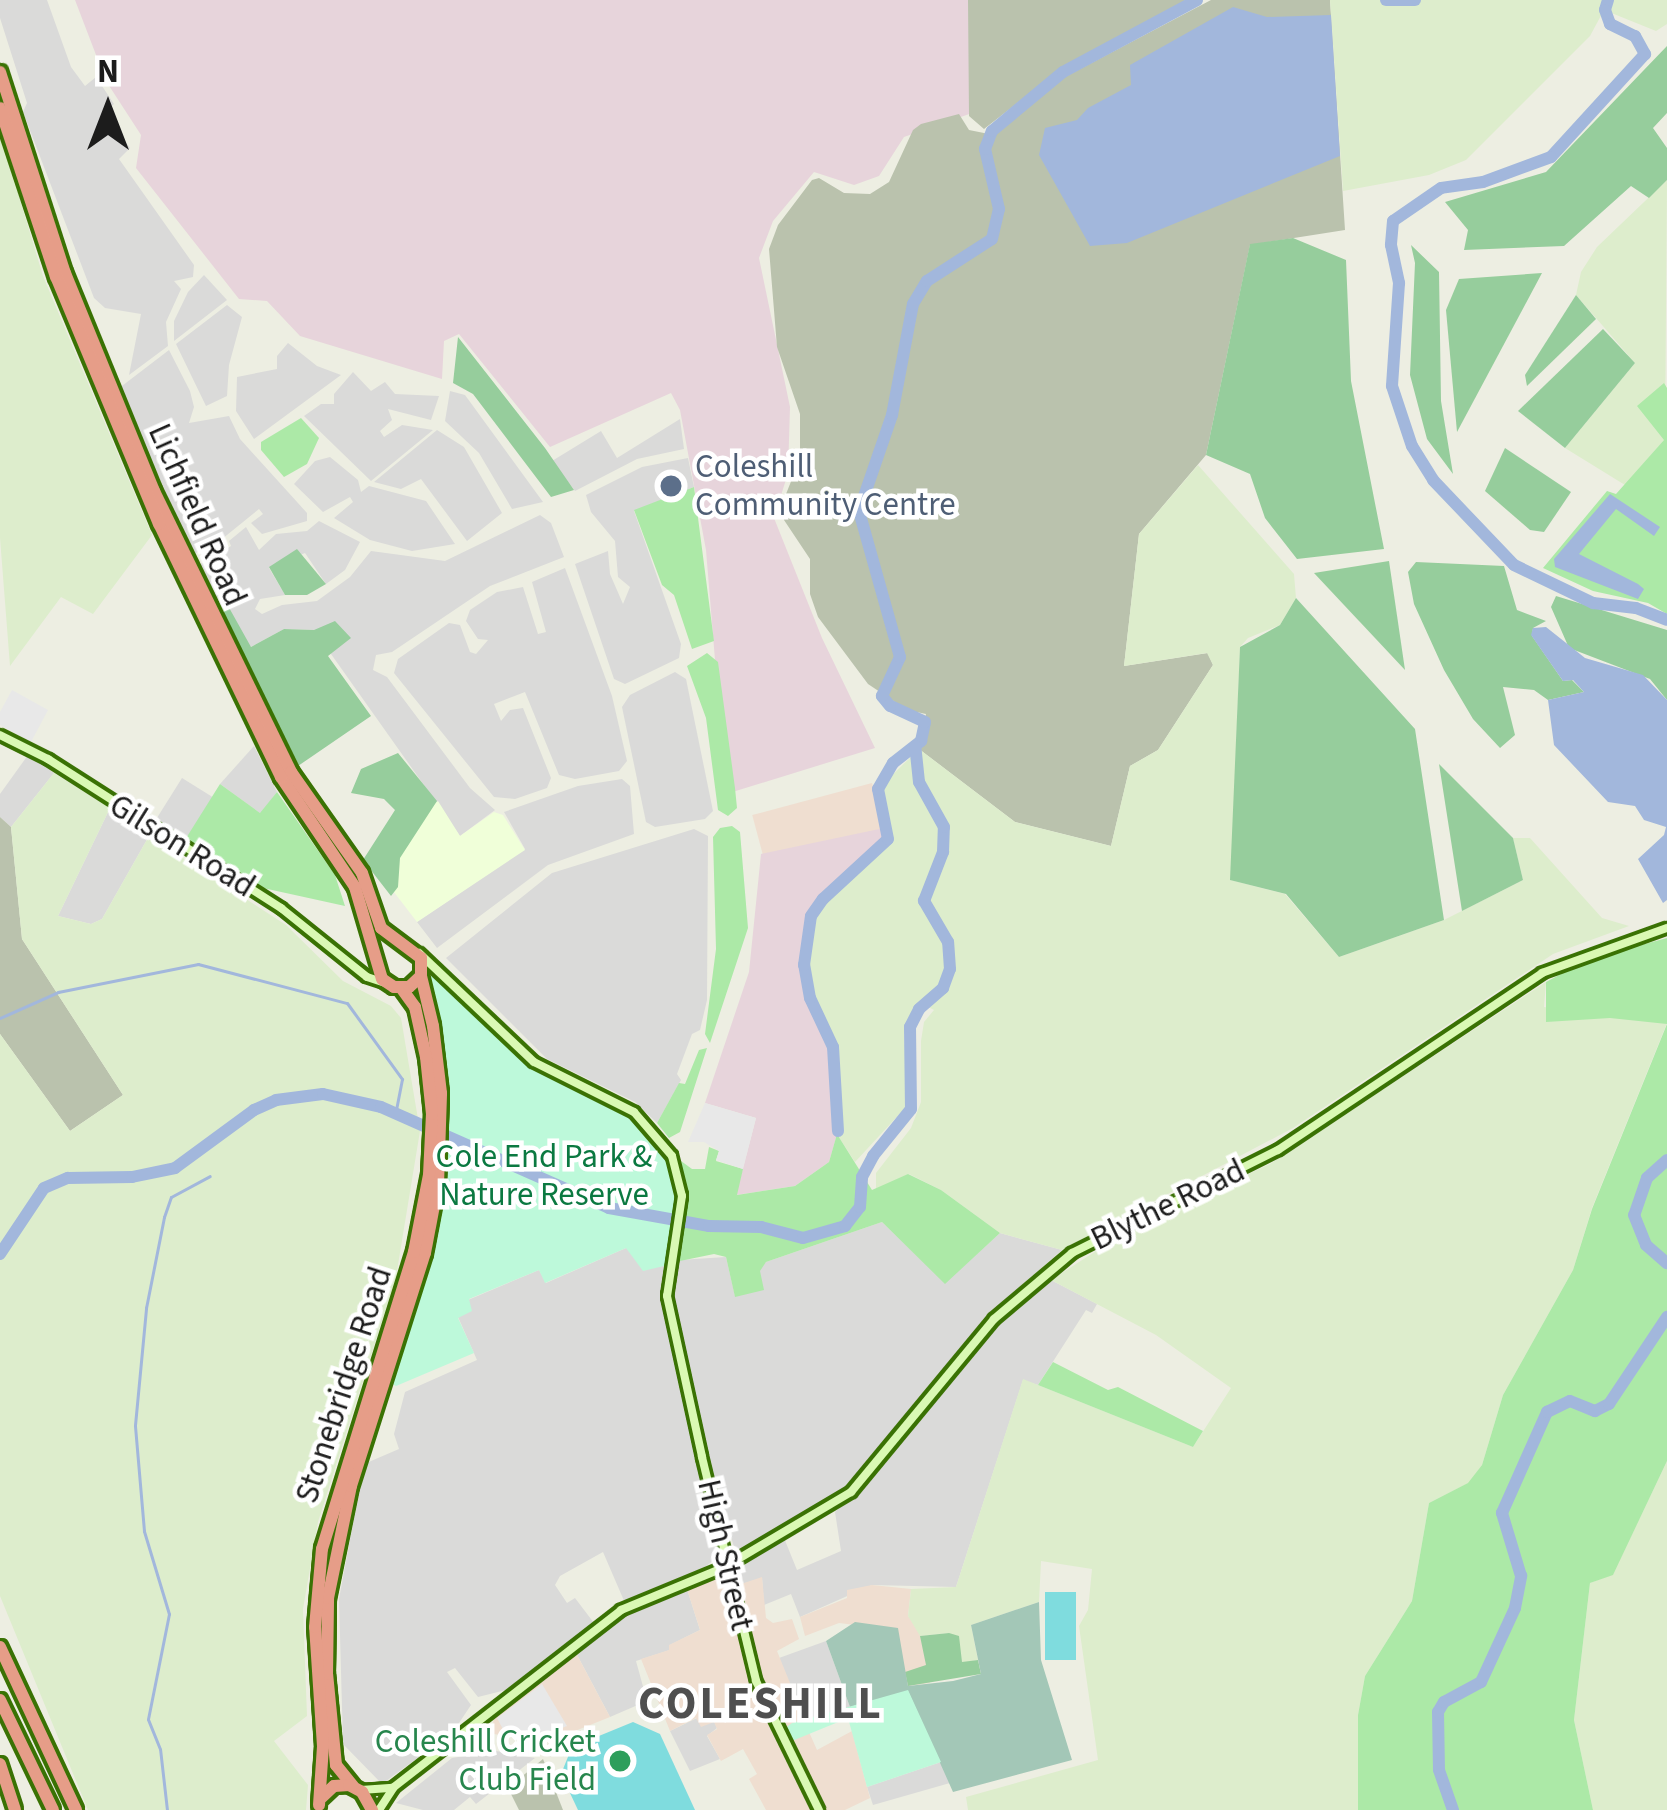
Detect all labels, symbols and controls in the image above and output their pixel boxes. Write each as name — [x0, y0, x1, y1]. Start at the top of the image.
north arrow — [48, 48, 168, 168]
text: N — [97, 48, 119, 95]
street label: Lichfield Road — [139, 418, 255, 612]
place label: Coleshill Community Centre — [695, 447, 956, 525]
marker: Coleshill Community Centre — [658, 473, 684, 499]
street label: Gilson Road — [102, 786, 262, 906]
park label: Cole End Park & Nature Reserve — [436, 1137, 652, 1215]
street label: Blythe Road — [1085, 1151, 1251, 1259]
street label: Stonebridge Road — [287, 1262, 401, 1508]
street label: High Street — [688, 1476, 762, 1634]
district label: COLESHILL — [638, 1678, 884, 1732]
place label: Coleshill Cricket Club Field — [375, 1722, 596, 1800]
marker: Coleshill Cricket Club Field — [607, 1748, 633, 1774]

